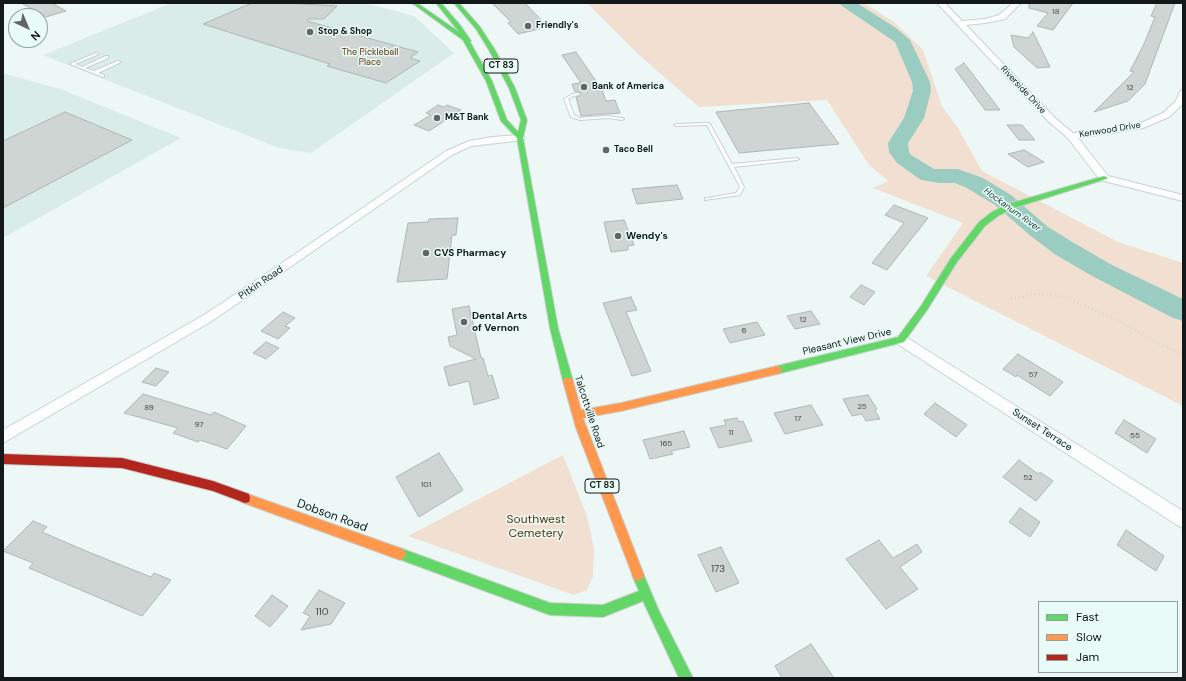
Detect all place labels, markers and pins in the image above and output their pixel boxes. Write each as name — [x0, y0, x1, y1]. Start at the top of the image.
marker: Friendly's — [523, 21, 533, 31]
place label: Friendly's — [536, 21, 578, 31]
marker: Stop & Shop — [305, 27, 315, 37]
place label: Stop & Shop — [318, 27, 372, 37]
marker: Bank of America — [579, 82, 589, 92]
place label: Bank of America — [592, 82, 664, 92]
marker: M&T Bank — [432, 113, 442, 123]
place label: M&T Bank — [445, 113, 489, 123]
marker: Taco Bell — [601, 145, 611, 155]
place label: Taco Bell — [614, 145, 653, 155]
place label: Wendy's — [626, 230, 668, 242]
marker: Wendy's — [613, 231, 623, 241]
place label: CVS Pharmacy — [434, 247, 506, 259]
marker: CVS Pharmacy — [421, 248, 431, 258]
place label: Dental Arts of Vernon — [472, 310, 527, 334]
marker: Dental Arts of Vernon — [459, 317, 469, 327]

